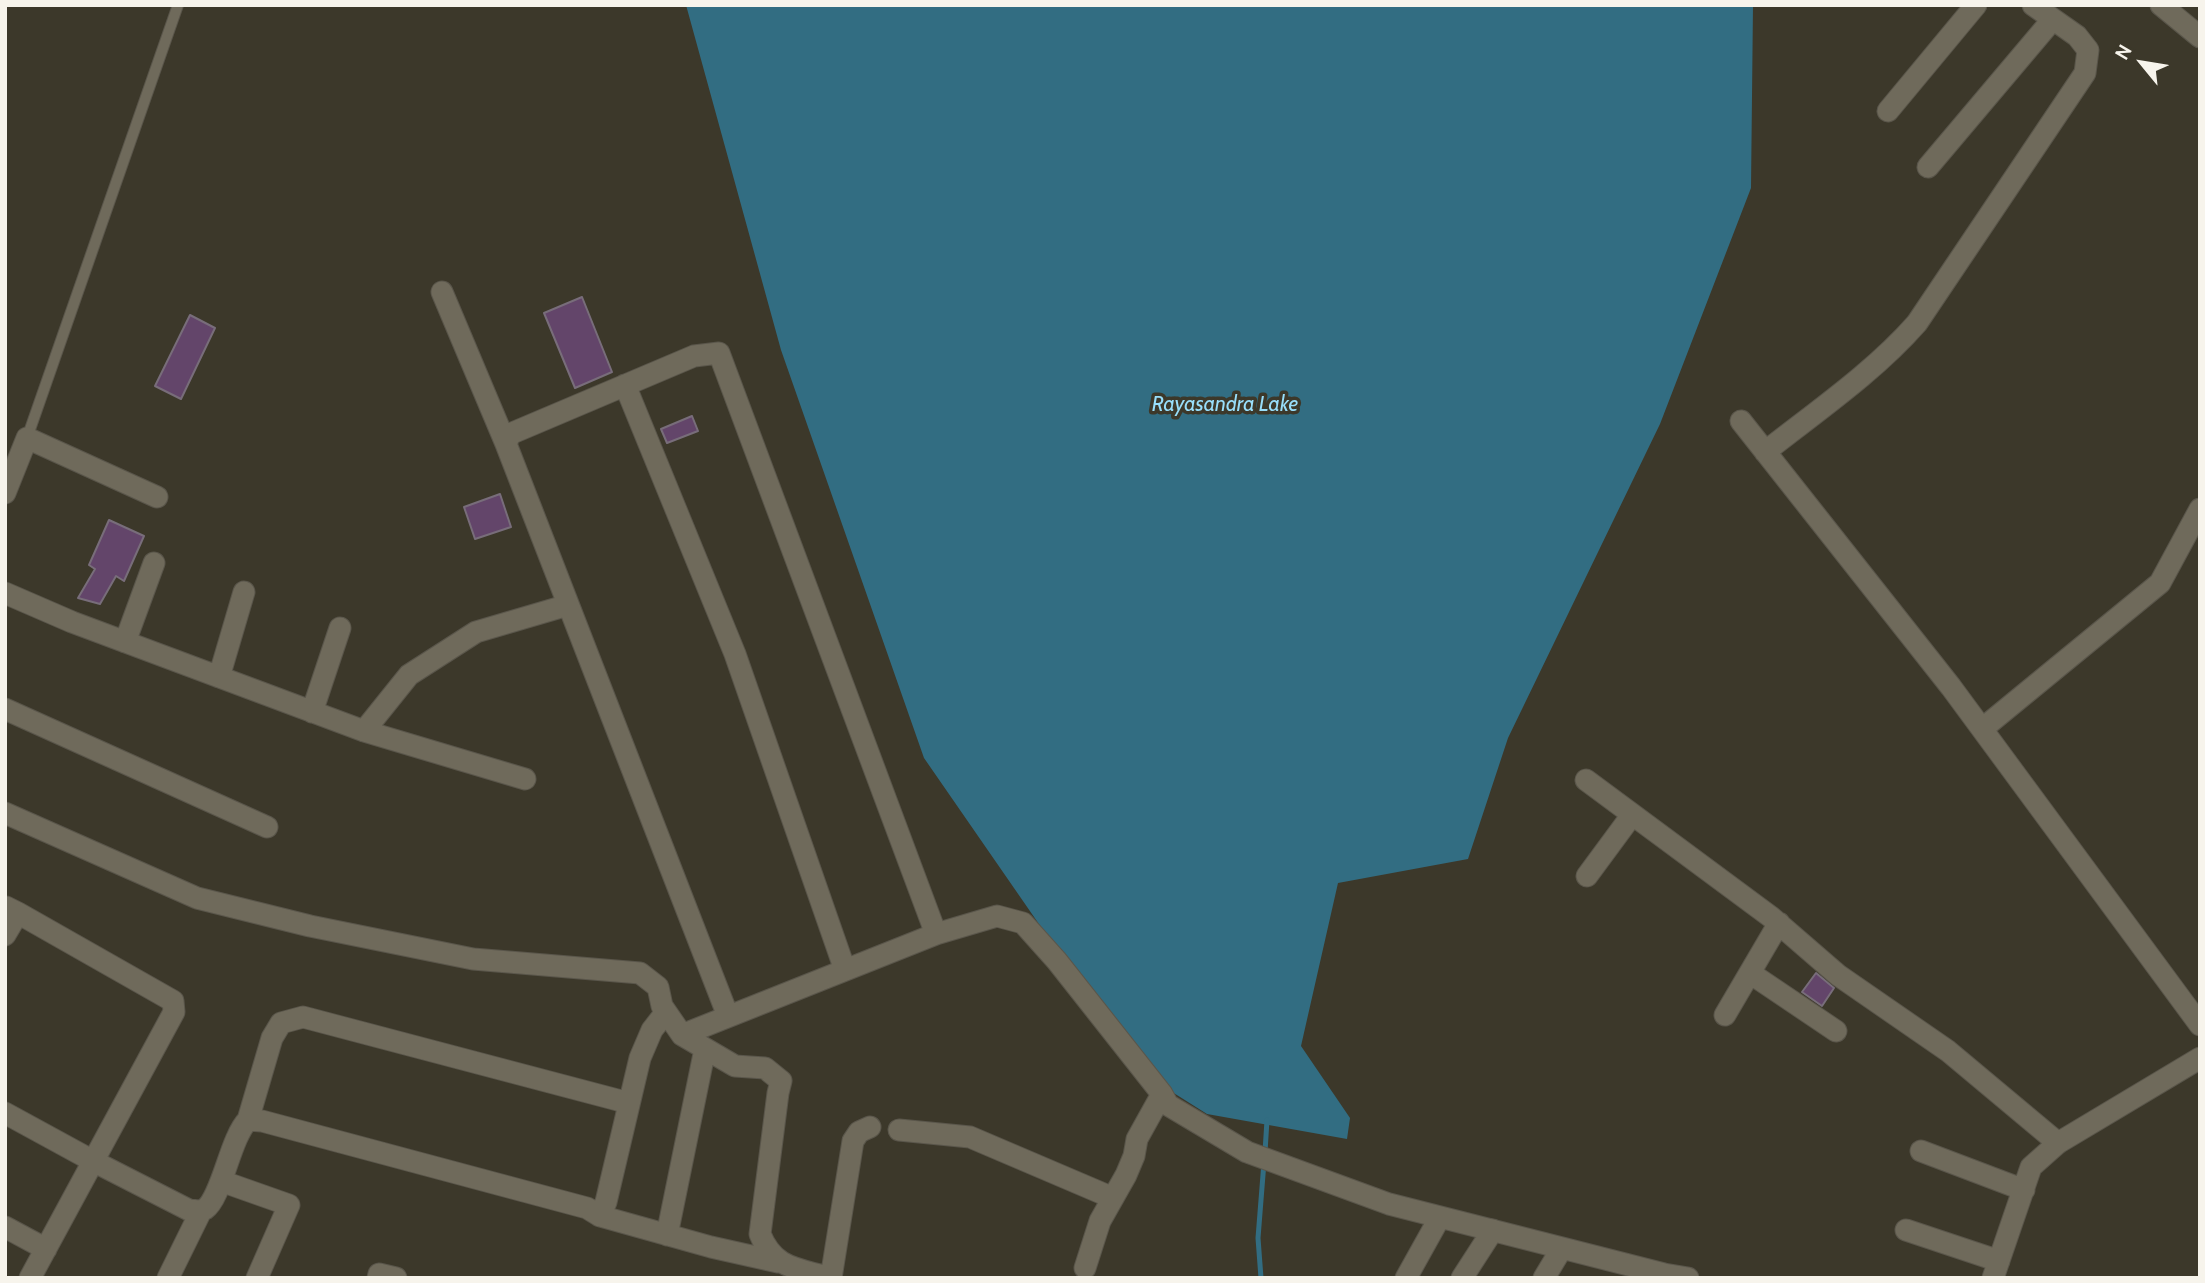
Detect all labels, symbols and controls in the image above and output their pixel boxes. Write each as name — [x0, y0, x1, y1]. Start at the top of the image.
north arrow — [2107, 28, 2177, 98]
text: N — [2110, 41, 2137, 64]
water label: Rayasandra Lake — [1152, 392, 1298, 418]

